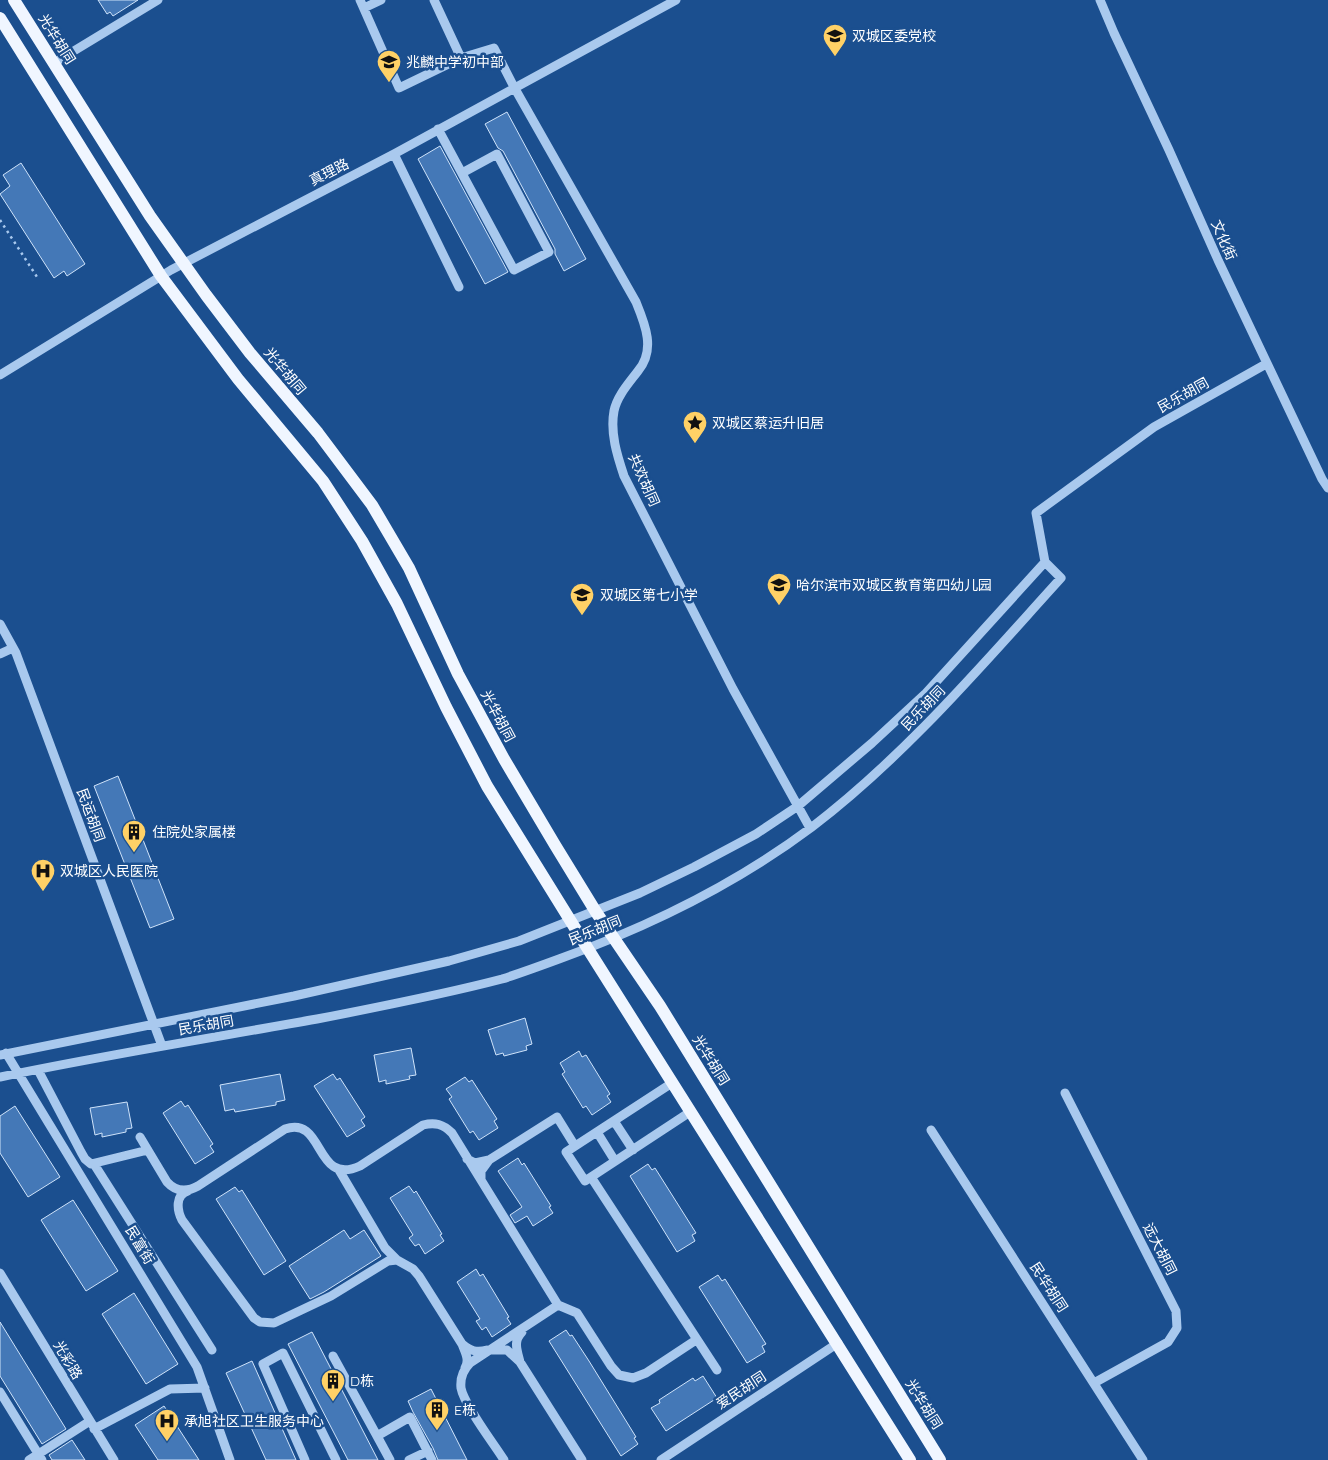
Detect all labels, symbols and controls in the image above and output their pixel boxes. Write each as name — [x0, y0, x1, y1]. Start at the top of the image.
street label: 光华胡同 — [35, 10, 79, 68]
school or university icon: 双城区委党校 — [822, 23, 848, 57]
place label: 双城区委党校 — [852, 27, 936, 45]
school or university icon: 兆麟中学初中部 — [376, 49, 402, 83]
place label: 兆麟中学初中部 — [406, 53, 504, 71]
street label: 真理路 — [306, 154, 352, 190]
street label: 文化街 — [1207, 217, 1241, 263]
street label: 光华胡同 — [260, 344, 310, 398]
street label: 民乐胡同 — [1154, 374, 1212, 416]
place icon: 双城区蔡运升旧居 — [682, 410, 708, 444]
place label: 双城区蔡运升旧居 — [712, 414, 824, 432]
street label: 共欢胡同 — [624, 451, 664, 509]
school or university icon: 哈尔滨市双城区教育第四幼儿园 — [766, 572, 792, 606]
place label: 哈尔滨市双城区教育第四幼儿园 — [796, 576, 992, 594]
school or university icon: 双城区第七小学 — [569, 582, 595, 616]
place label: 双城区第七小学 — [600, 586, 698, 604]
street label: 民乐胡同 — [897, 682, 949, 734]
street label: 光华胡同 — [477, 687, 519, 745]
street label: 民运胡同 — [73, 786, 109, 844]
building icon: 住院处家属楼 — [121, 819, 147, 853]
place label: 住院处家属楼 — [152, 823, 236, 841]
hospital icon: 双城区人民医院 — [30, 858, 56, 892]
place label: 双城区人民医院 — [60, 862, 158, 880]
street label: 民乐胡同 — [566, 911, 624, 949]
street label: 民乐胡同 — [177, 1011, 235, 1039]
street label: 光华胡同 — [689, 1031, 733, 1089]
street label: 远大胡同 — [1139, 1220, 1181, 1278]
street label: 民富街 — [121, 1222, 159, 1268]
street label: 民华胡同 — [1026, 1259, 1072, 1315]
street label: 光彩路 — [49, 1337, 87, 1383]
street label: 爱民胡同 — [713, 1367, 769, 1413]
building icon: D栋 — [320, 1368, 346, 1402]
place label: D栋 — [350, 1372, 374, 1390]
street label: 光华胡同 — [902, 1375, 946, 1433]
building icon: E栋 — [424, 1397, 450, 1431]
place label: E栋 — [454, 1401, 476, 1419]
hospital icon: 承旭社区卫生服务中心 — [154, 1408, 180, 1442]
place label: 承旭社区卫生服务中心 — [184, 1412, 324, 1430]

